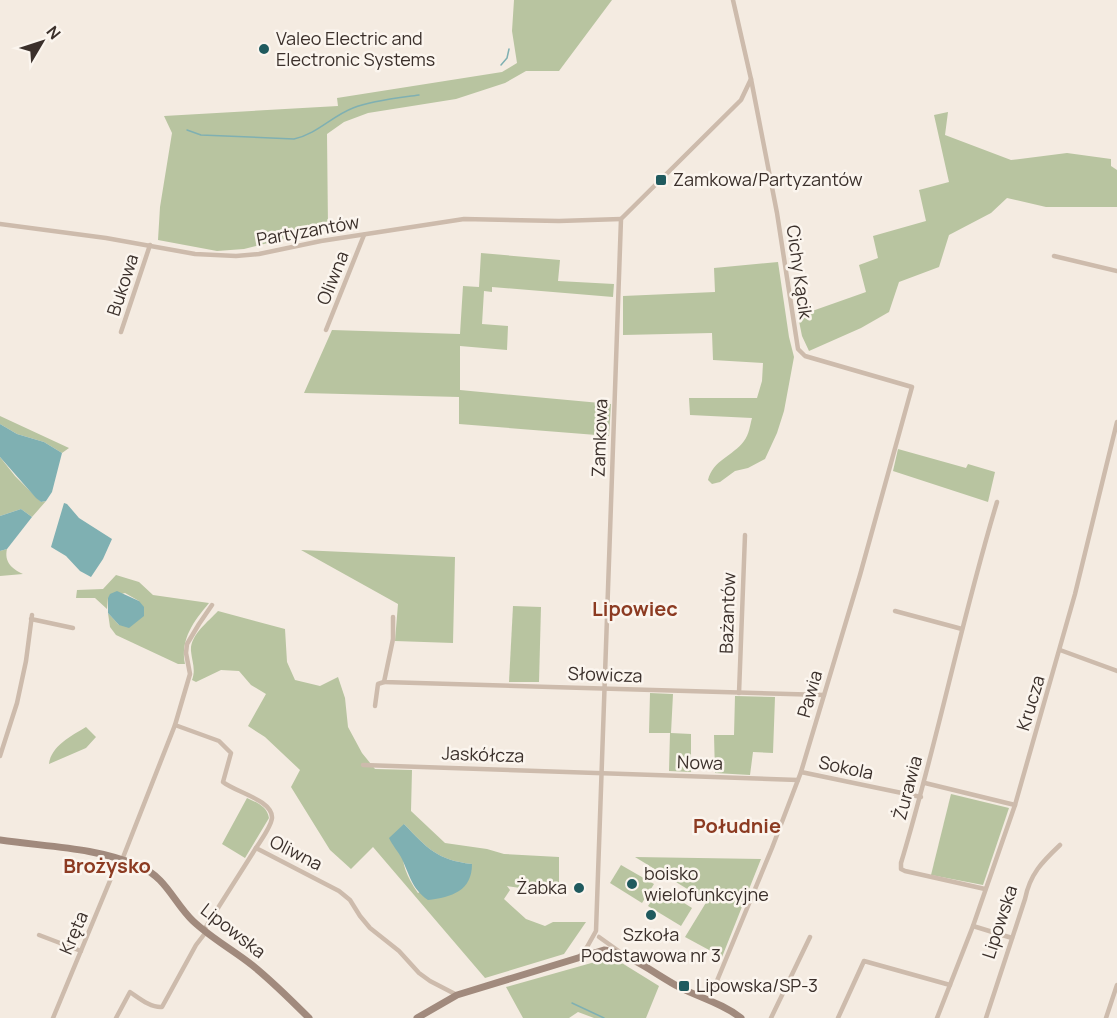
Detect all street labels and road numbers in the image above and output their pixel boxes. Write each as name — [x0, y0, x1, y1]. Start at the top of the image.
street label: Partyzantów — [255, 209, 361, 251]
street label: Cichy Kącik — [782, 223, 819, 321]
street label: Oliwna — [310, 247, 354, 308]
street label: Bukowa — [101, 251, 143, 319]
street label: Zamkowa — [586, 398, 612, 478]
street label: Bażantów — [714, 572, 740, 654]
street label: Słowicza — [567, 661, 643, 687]
street label: Pawia — [791, 667, 827, 720]
street label: Krucza — [1010, 672, 1050, 733]
street label: Jaskółcza — [441, 741, 525, 767]
street label: Nowa — [677, 749, 723, 775]
street label: Sokola — [817, 750, 876, 785]
street label: Żurawia — [887, 753, 927, 822]
street label: Oliwna — [266, 829, 327, 875]
street label: Lipowska — [976, 882, 1022, 962]
street label: Lipowska — [196, 897, 271, 963]
street label: Kręta — [53, 907, 93, 958]

